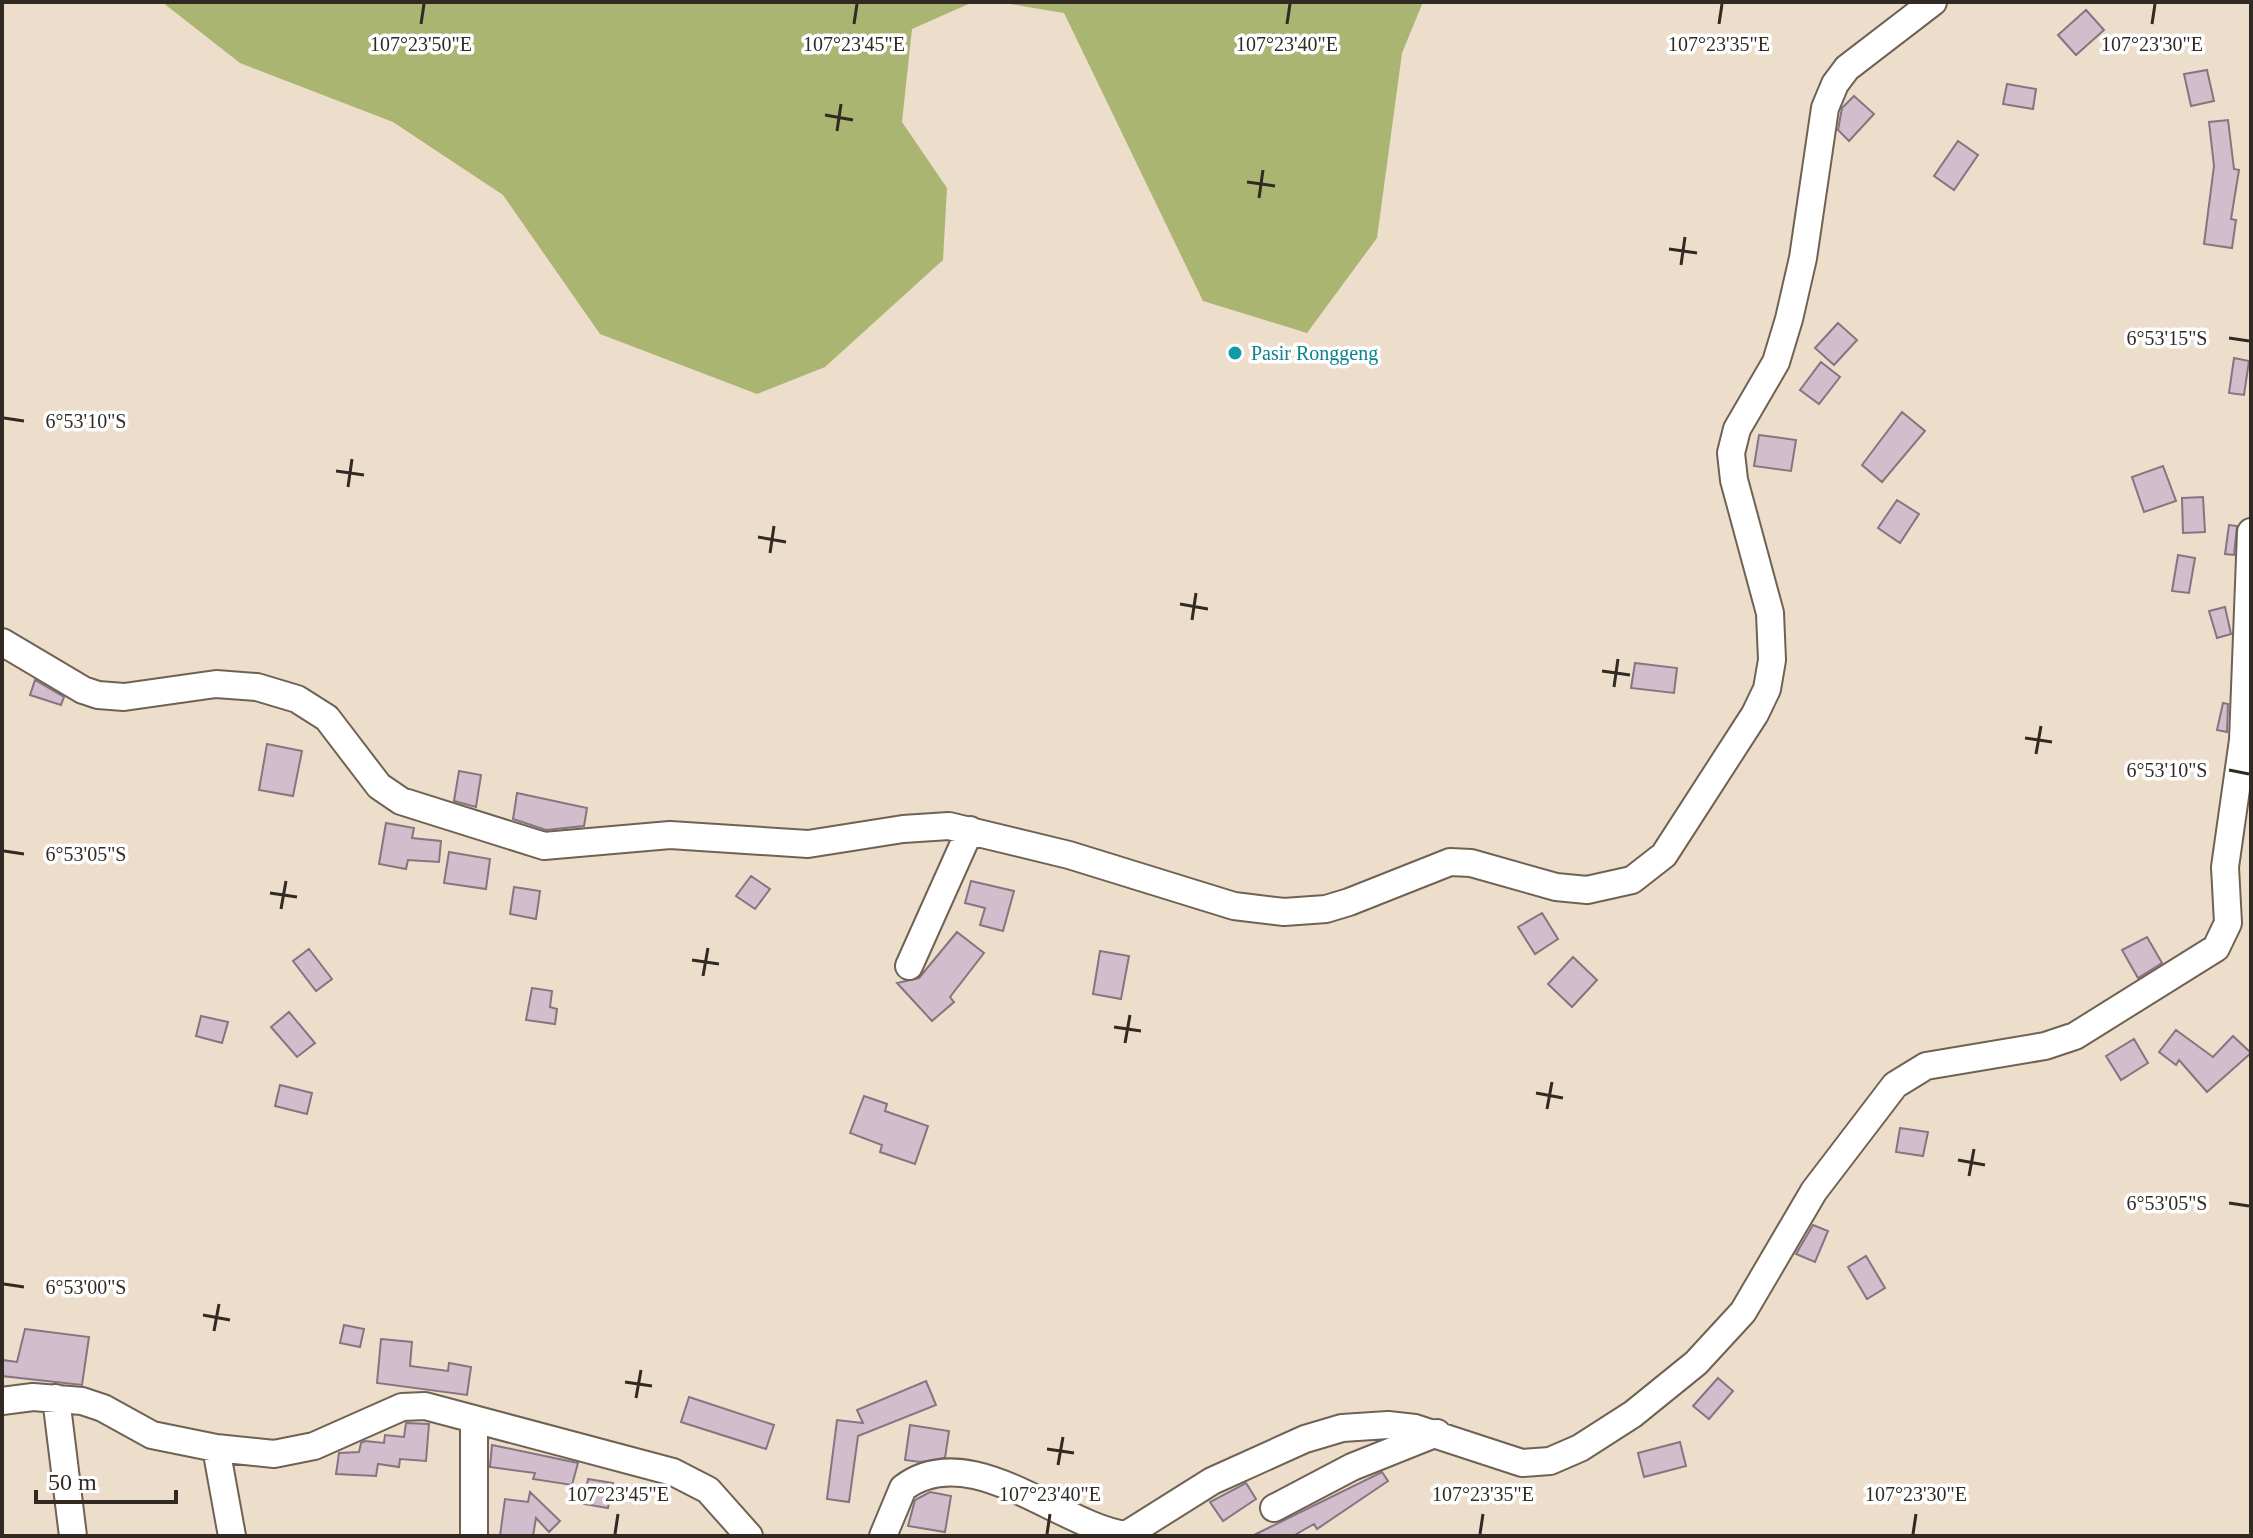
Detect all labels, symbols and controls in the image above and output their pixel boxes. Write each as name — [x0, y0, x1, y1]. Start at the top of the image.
text: 107°23'50"E — [370, 33, 472, 55]
text: 107°23'45"E — [803, 33, 905, 55]
text: 107°23'40"E — [1236, 33, 1338, 55]
text: 107°23'35"E — [1668, 33, 1770, 55]
text: 107°23'30"E — [2101, 33, 2203, 55]
text: 6°53'15"S — [2127, 327, 2207, 349]
place label: Pasir Ronggeng — [1251, 342, 1378, 365]
marker: Pasir Ronggeng — [1226, 344, 1244, 362]
text: 6°53'10"S — [46, 410, 126, 432]
text: 6°53'10"S — [2127, 759, 2207, 781]
text: 6°53'05"S — [46, 843, 126, 865]
text: 6°53'05"S — [2127, 1192, 2207, 1214]
text: 6°53'00"S — [46, 1276, 126, 1298]
scale bar — [36, 1454, 176, 1504]
text: 50 m — [48, 1469, 97, 1495]
text: 107°23'45"E — [567, 1483, 669, 1505]
text: 107°23'40"E — [999, 1483, 1101, 1505]
text: 107°23'35"E — [1432, 1483, 1534, 1505]
text: 107°23'30"E — [1865, 1483, 1967, 1505]

